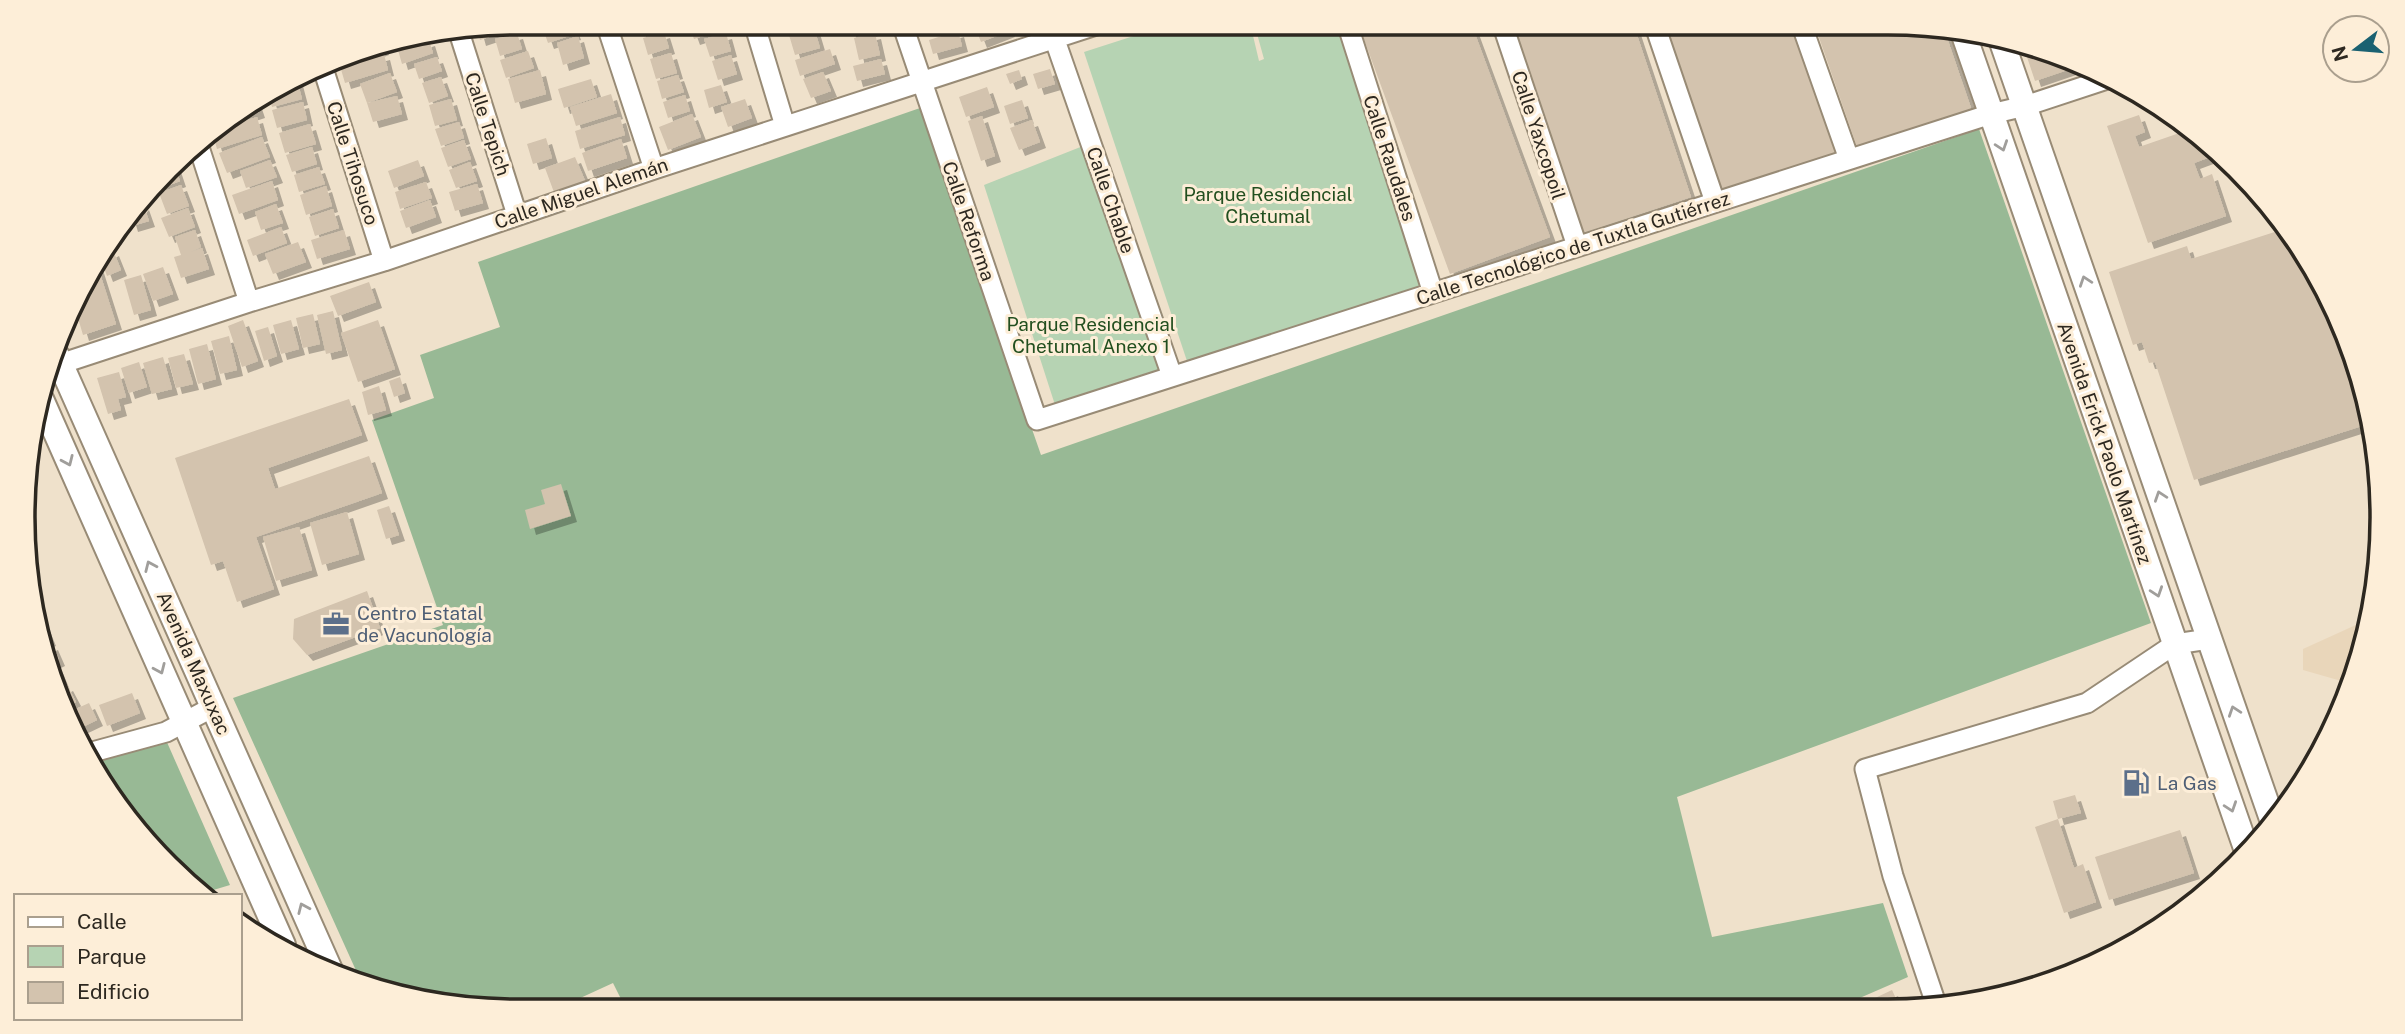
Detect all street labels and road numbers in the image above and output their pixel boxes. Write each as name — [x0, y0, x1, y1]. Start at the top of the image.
street label: Calle Yaxcopoil — [1508, 68, 1570, 202]
street label: Calle Tepich — [461, 70, 515, 178]
street label: Calle Raudales — [1359, 92, 1421, 224]
street label: Calle Tihosuco — [323, 98, 383, 228]
street label: Calle Chable — [1082, 144, 1140, 256]
street label: Calle Miguel Alemán — [491, 153, 671, 233]
street label: Calle Reforma — [938, 158, 1000, 284]
street label: Calle Tecnológico de Tuxtla Gutiérrez — [1413, 187, 1733, 309]
street label: Avenida Erick Paolo Martínez — [2053, 319, 2157, 567]
street label: Avenida Maxuxac — [153, 588, 235, 738]

